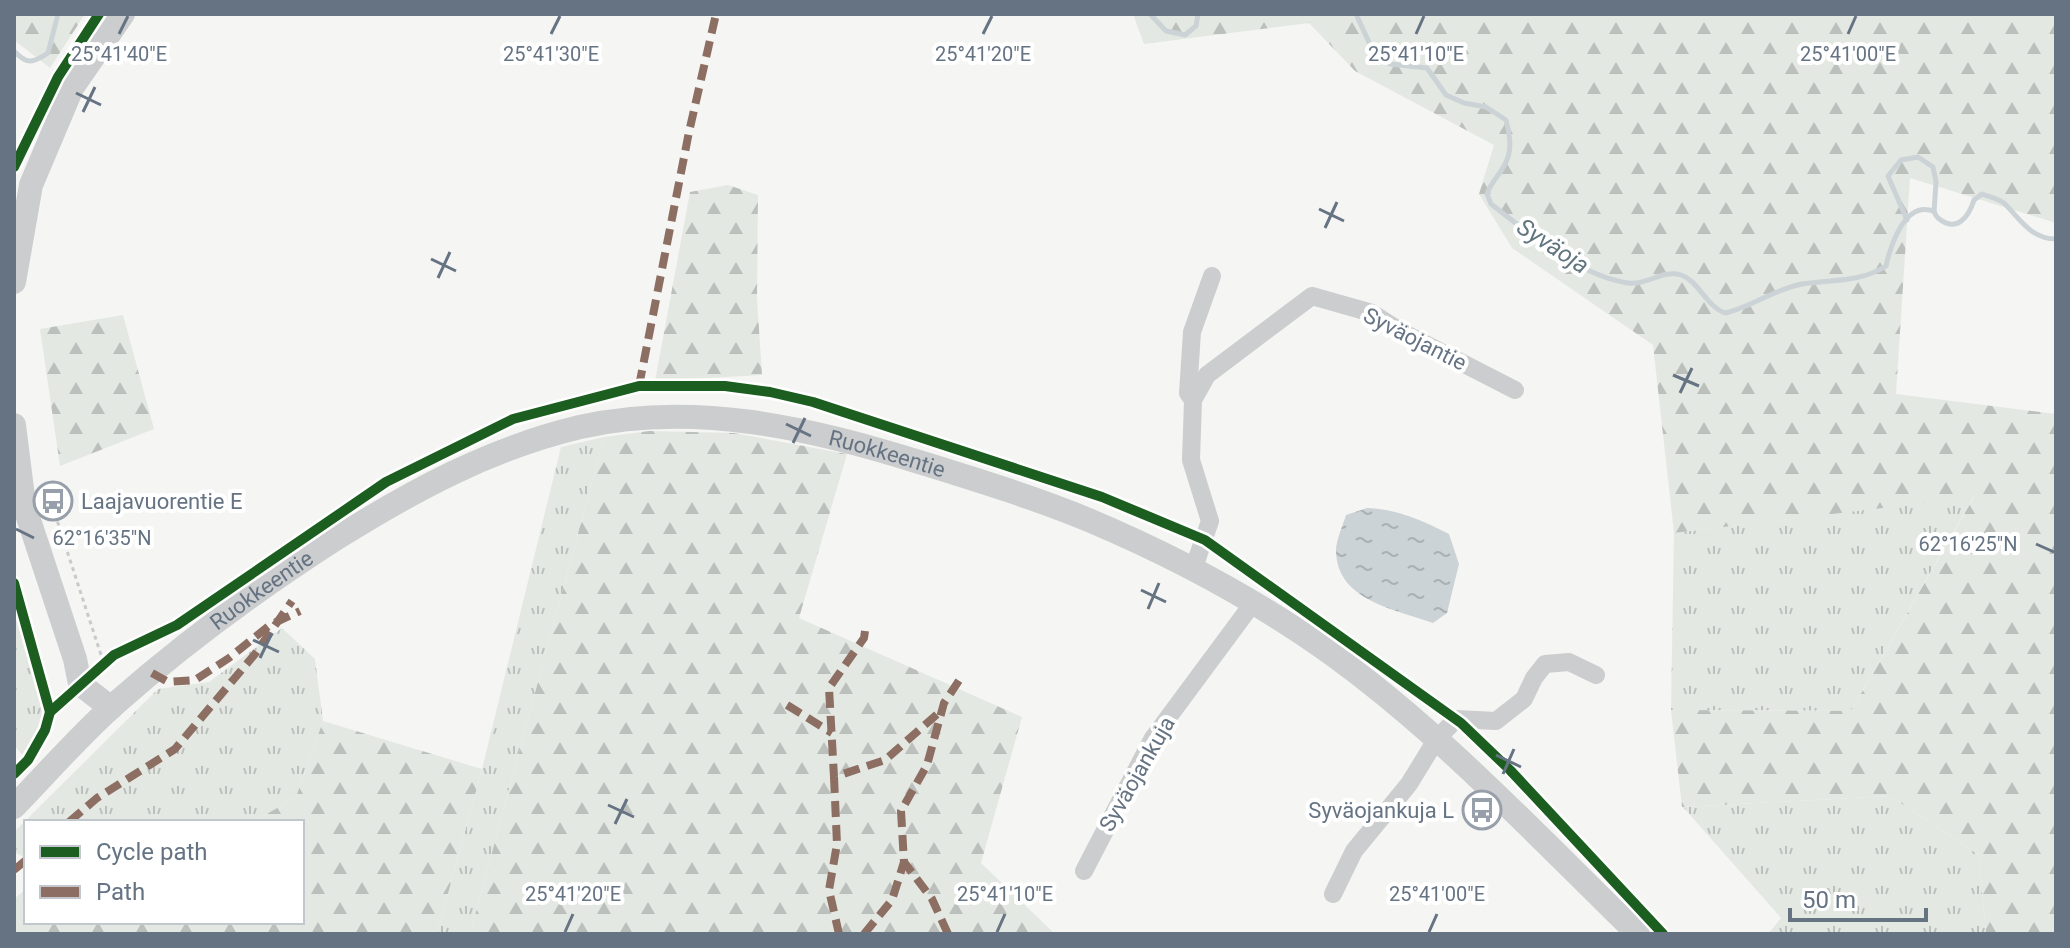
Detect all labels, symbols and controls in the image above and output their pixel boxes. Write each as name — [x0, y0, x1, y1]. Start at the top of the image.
text: 25°41'40"E — [71, 42, 167, 66]
text: 25°41'30"E — [503, 42, 599, 66]
text: 25°41'20"E — [935, 42, 1031, 66]
text: 25°41'10"E — [1368, 42, 1464, 66]
text: 25°41'00"E — [1800, 42, 1896, 66]
water label: Syväoja — [1512, 212, 1594, 280]
street label: Syväojantie — [1359, 302, 1471, 376]
street label: Ruokkeentie — [826, 425, 948, 482]
bus stop icon: Laajavuorentie E — [32, 480, 74, 522]
place label: Laajavuorentie E — [81, 489, 242, 514]
text: 62°16'35"N — [52, 526, 152, 550]
text: 62°16'25"N — [1918, 532, 2018, 556]
street label: Ruokkeentie — [205, 545, 317, 635]
street label: Syväojankuja — [1094, 712, 1180, 836]
bus stop icon: Syväojankuja L — [1461, 789, 1503, 831]
place label: Syväojankuja L — [1308, 798, 1454, 823]
legend — [24, 820, 304, 924]
text: Cycle path — [96, 838, 208, 866]
scale bar — [1790, 872, 1926, 922]
text: Path — [96, 878, 145, 906]
text: 25°41'20"E — [525, 882, 621, 906]
text: 25°41'10"E — [957, 882, 1053, 906]
text: 25°41'00"E — [1389, 882, 1485, 906]
text: 50 m — [1802, 886, 1856, 914]

